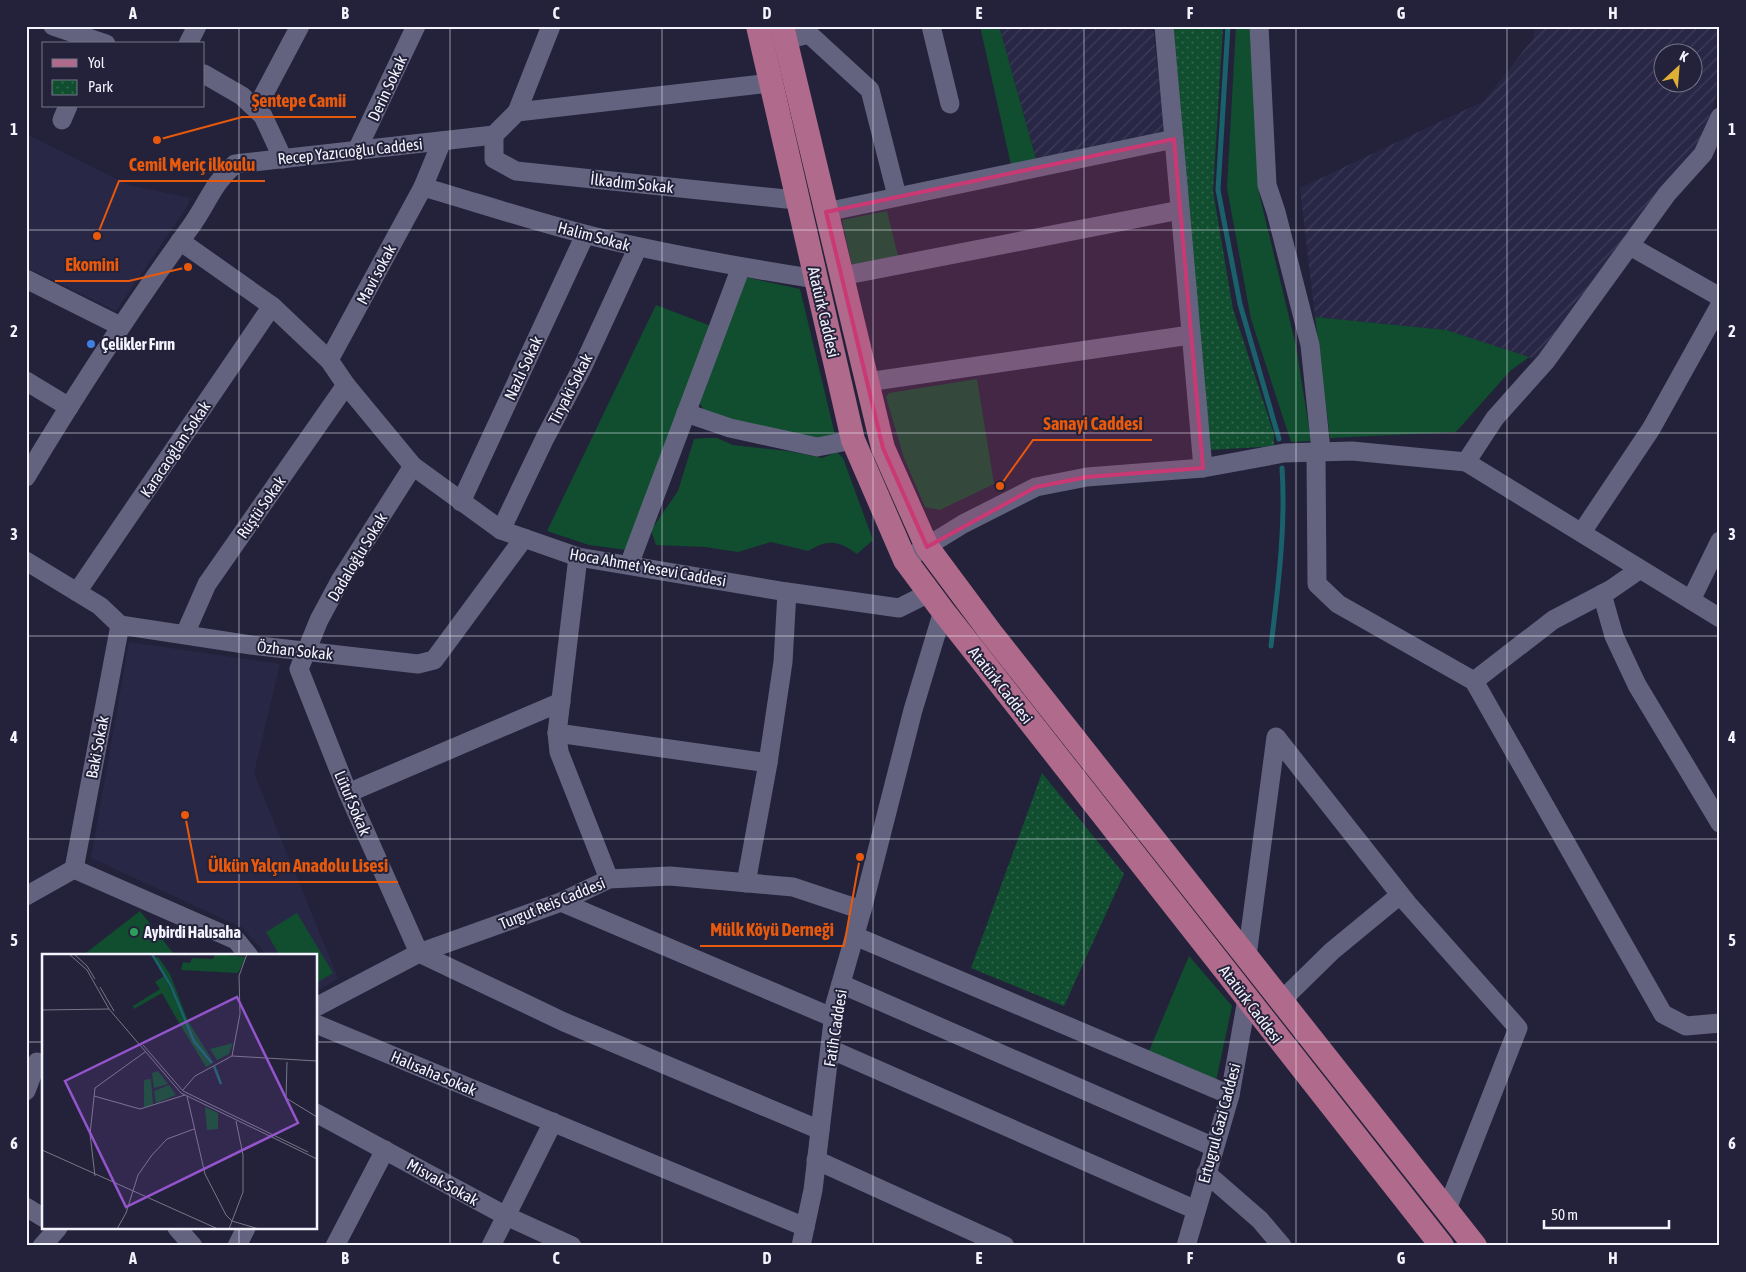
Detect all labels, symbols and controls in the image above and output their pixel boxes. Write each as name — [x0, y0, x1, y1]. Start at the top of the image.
text: A — [128, 4, 137, 22]
text: B — [341, 4, 349, 22]
text: C — [552, 4, 560, 22]
text: D — [763, 4, 772, 22]
text: E — [976, 4, 983, 22]
text: F — [1187, 4, 1194, 22]
text: G — [1397, 4, 1406, 22]
text: H — [1608, 4, 1618, 22]
legend — [42, 42, 205, 108]
north arrow — [1654, 42, 1704, 92]
text: K — [1677, 48, 1690, 65]
street label: Derin Sokak — [364, 52, 410, 124]
text: Yol — [88, 54, 105, 71]
text: Park — [88, 78, 113, 95]
callout: Şentepe Camii — [242, 84, 356, 117]
text: Şentepe Camii — [252, 90, 346, 111]
text: 1 — [10, 120, 18, 138]
text: 1 — [1728, 120, 1736, 138]
street label: Recep Yazıcıoğlu Caddesi — [277, 134, 424, 169]
callout: Cemil Meriç ilkoulu — [119, 148, 265, 181]
text: Cemil Meriç ilkoulu — [129, 154, 256, 175]
street label: İlkadım Sokak — [590, 170, 674, 196]
street label: Halim Sokak — [556, 218, 632, 254]
street label: Mavi sokak — [353, 241, 399, 307]
callout: Ekomini — [55, 248, 129, 281]
text: Ekomini — [65, 254, 119, 275]
street label: Atatürk Caddesi — [805, 265, 843, 359]
text: 2 — [10, 322, 18, 340]
text: 2 — [1728, 322, 1736, 340]
street label: Nazlı Sokak — [500, 333, 546, 403]
place label: Çelikler Fırın — [101, 335, 175, 353]
marker: Çelikler Fırın — [85, 338, 97, 350]
street label: Tiryaki Sokak — [544, 351, 596, 428]
street label: Karacaoğlan Sokak — [136, 398, 215, 501]
callout: Sanayi Caddesi — [1033, 407, 1152, 440]
text: Sanayi Caddesi — [1043, 413, 1143, 434]
street label: Rüştü Sokak — [233, 472, 290, 542]
street label: Dadaloğlu Sokak — [324, 510, 391, 605]
text: 3 — [10, 525, 18, 543]
text: 3 — [1728, 525, 1736, 543]
street label: Hoca Ahmet Yesevi Caddesi — [568, 544, 728, 590]
street label: Özhan Sokak — [256, 637, 334, 663]
street label: Atatürk Caddesi — [965, 643, 1037, 727]
street label: Baki Sokak — [82, 714, 112, 780]
text: 4 — [9, 728, 18, 746]
text: 4 — [1727, 728, 1736, 746]
street label: Lütuf Sokak — [331, 768, 375, 838]
callout: Ülkün Yalçın Anadolu Lisesi — [198, 849, 398, 882]
text: Ülkün Yalçın Anadolu Lisesi — [208, 855, 388, 876]
street label: Turgut Reis Caddesi — [496, 874, 608, 933]
callout: Mülk Köyü Derneği — [700, 913, 844, 946]
text: Mülk Köyü Derneği — [710, 919, 834, 940]
place label: Aybirdi Halısaha — [143, 923, 241, 941]
marker: Aybirdi Halısaha — [128, 926, 140, 938]
text: 5 — [10, 931, 18, 949]
text: 5 — [1728, 931, 1736, 949]
inset map — [42, 954, 318, 1230]
street label: Atatürk Caddesi — [1216, 962, 1286, 1046]
street label: Fatih Caddesi — [820, 988, 850, 1068]
street label: Halısaha Sokak — [389, 1047, 479, 1099]
street label: Ertugrul Gazi Caddesi — [1194, 1061, 1245, 1185]
text: 6 — [10, 1134, 18, 1152]
text: 6 — [1728, 1134, 1736, 1152]
street label: Misvak Sokak — [404, 1155, 482, 1209]
scale bar — [1544, 1197, 1668, 1229]
text: 50 m — [1551, 1206, 1578, 1223]
text: A — [128, 1249, 137, 1267]
text: B — [341, 1249, 349, 1267]
text: C — [552, 1249, 560, 1267]
text: D — [763, 1249, 772, 1267]
text: E — [976, 1249, 983, 1267]
text: F — [1187, 1249, 1194, 1267]
text: G — [1397, 1249, 1406, 1267]
text: H — [1608, 1249, 1618, 1267]

